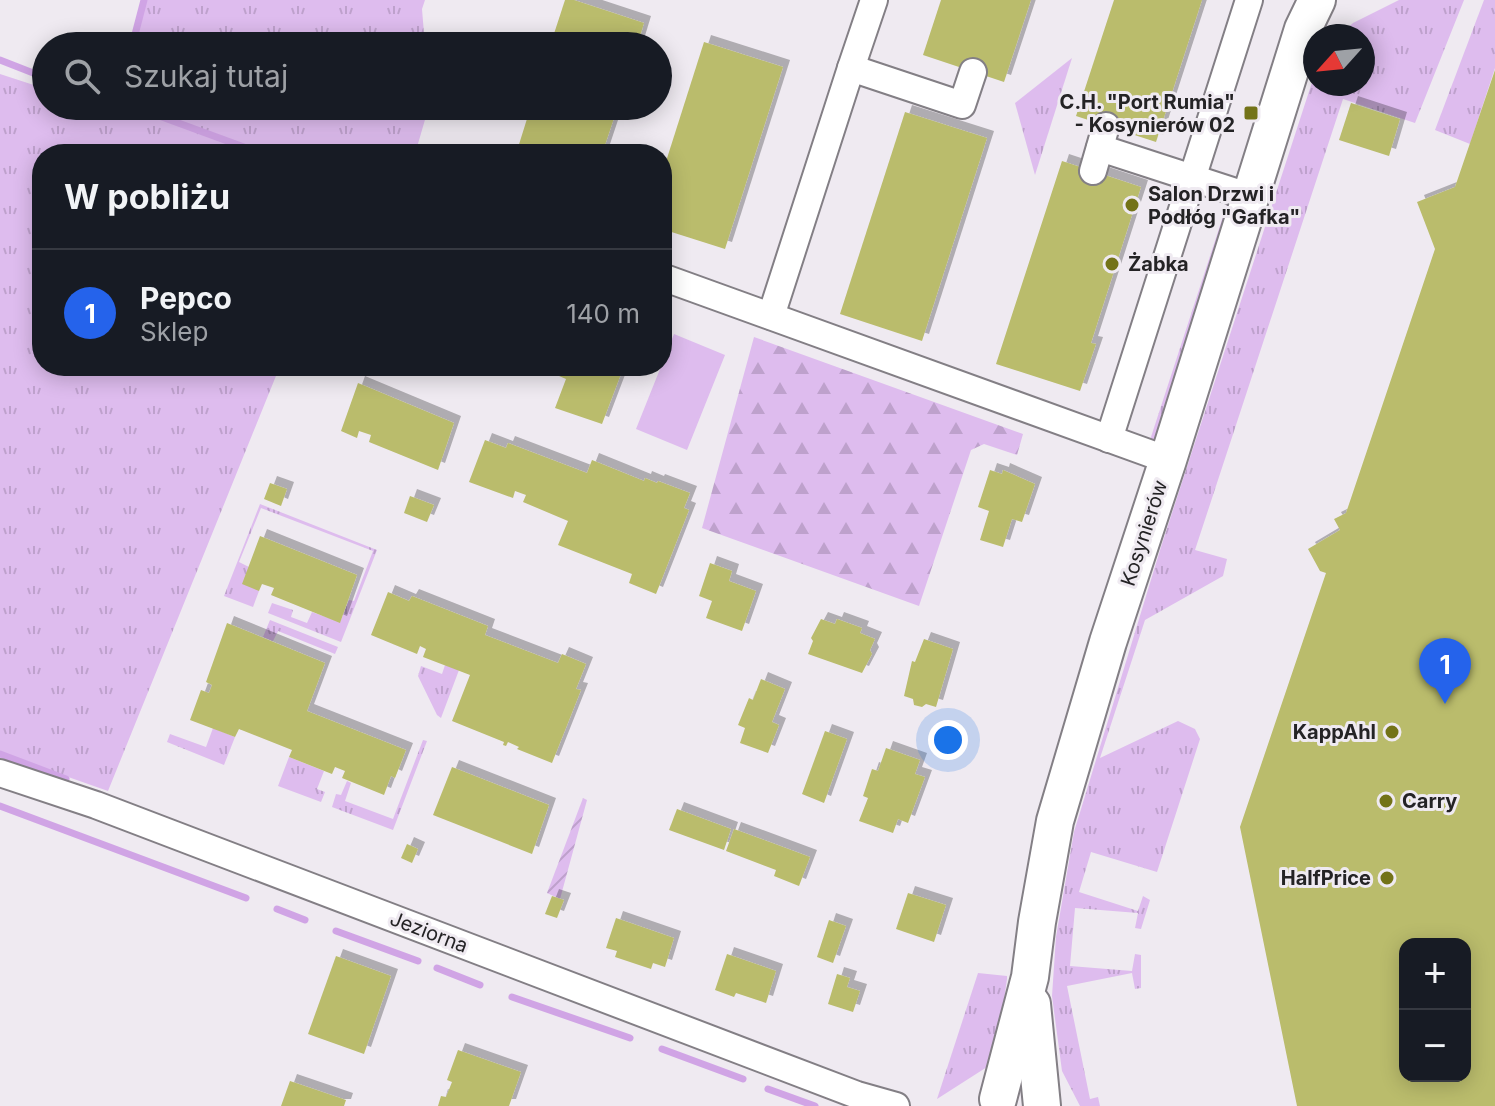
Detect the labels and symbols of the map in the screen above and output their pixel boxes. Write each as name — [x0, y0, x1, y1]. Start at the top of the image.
north arrow — [1303, 24, 1375, 96]
place label: C.H. "Port Rumia" - Kosynierów 02 — [1060, 90, 1235, 137]
marker: C.H. "Port Rumia" - Kosynierów 02 — [1242, 104, 1260, 122]
place label: Salon Drzwi i Podłóg "Gafka" — [1148, 182, 1300, 229]
marker: Salon Drzwi i Podłóg "Gafka" — [1123, 196, 1141, 214]
place label: Żabka — [1128, 252, 1189, 276]
marker: Żabka — [1103, 255, 1121, 273]
street label: Kosynierów — [1116, 477, 1172, 589]
pin: 1 — [1419, 638, 1471, 704]
your location — [928, 720, 968, 760]
place label: KappAhl — [1293, 720, 1376, 744]
marker: KappAhl — [1383, 723, 1401, 741]
place label: Carry — [1402, 789, 1457, 813]
marker: Carry — [1377, 792, 1395, 810]
place label: HalfPrice — [1281, 866, 1371, 890]
marker: HalfPrice — [1378, 869, 1396, 887]
street label: Jeziorna — [387, 906, 471, 958]

